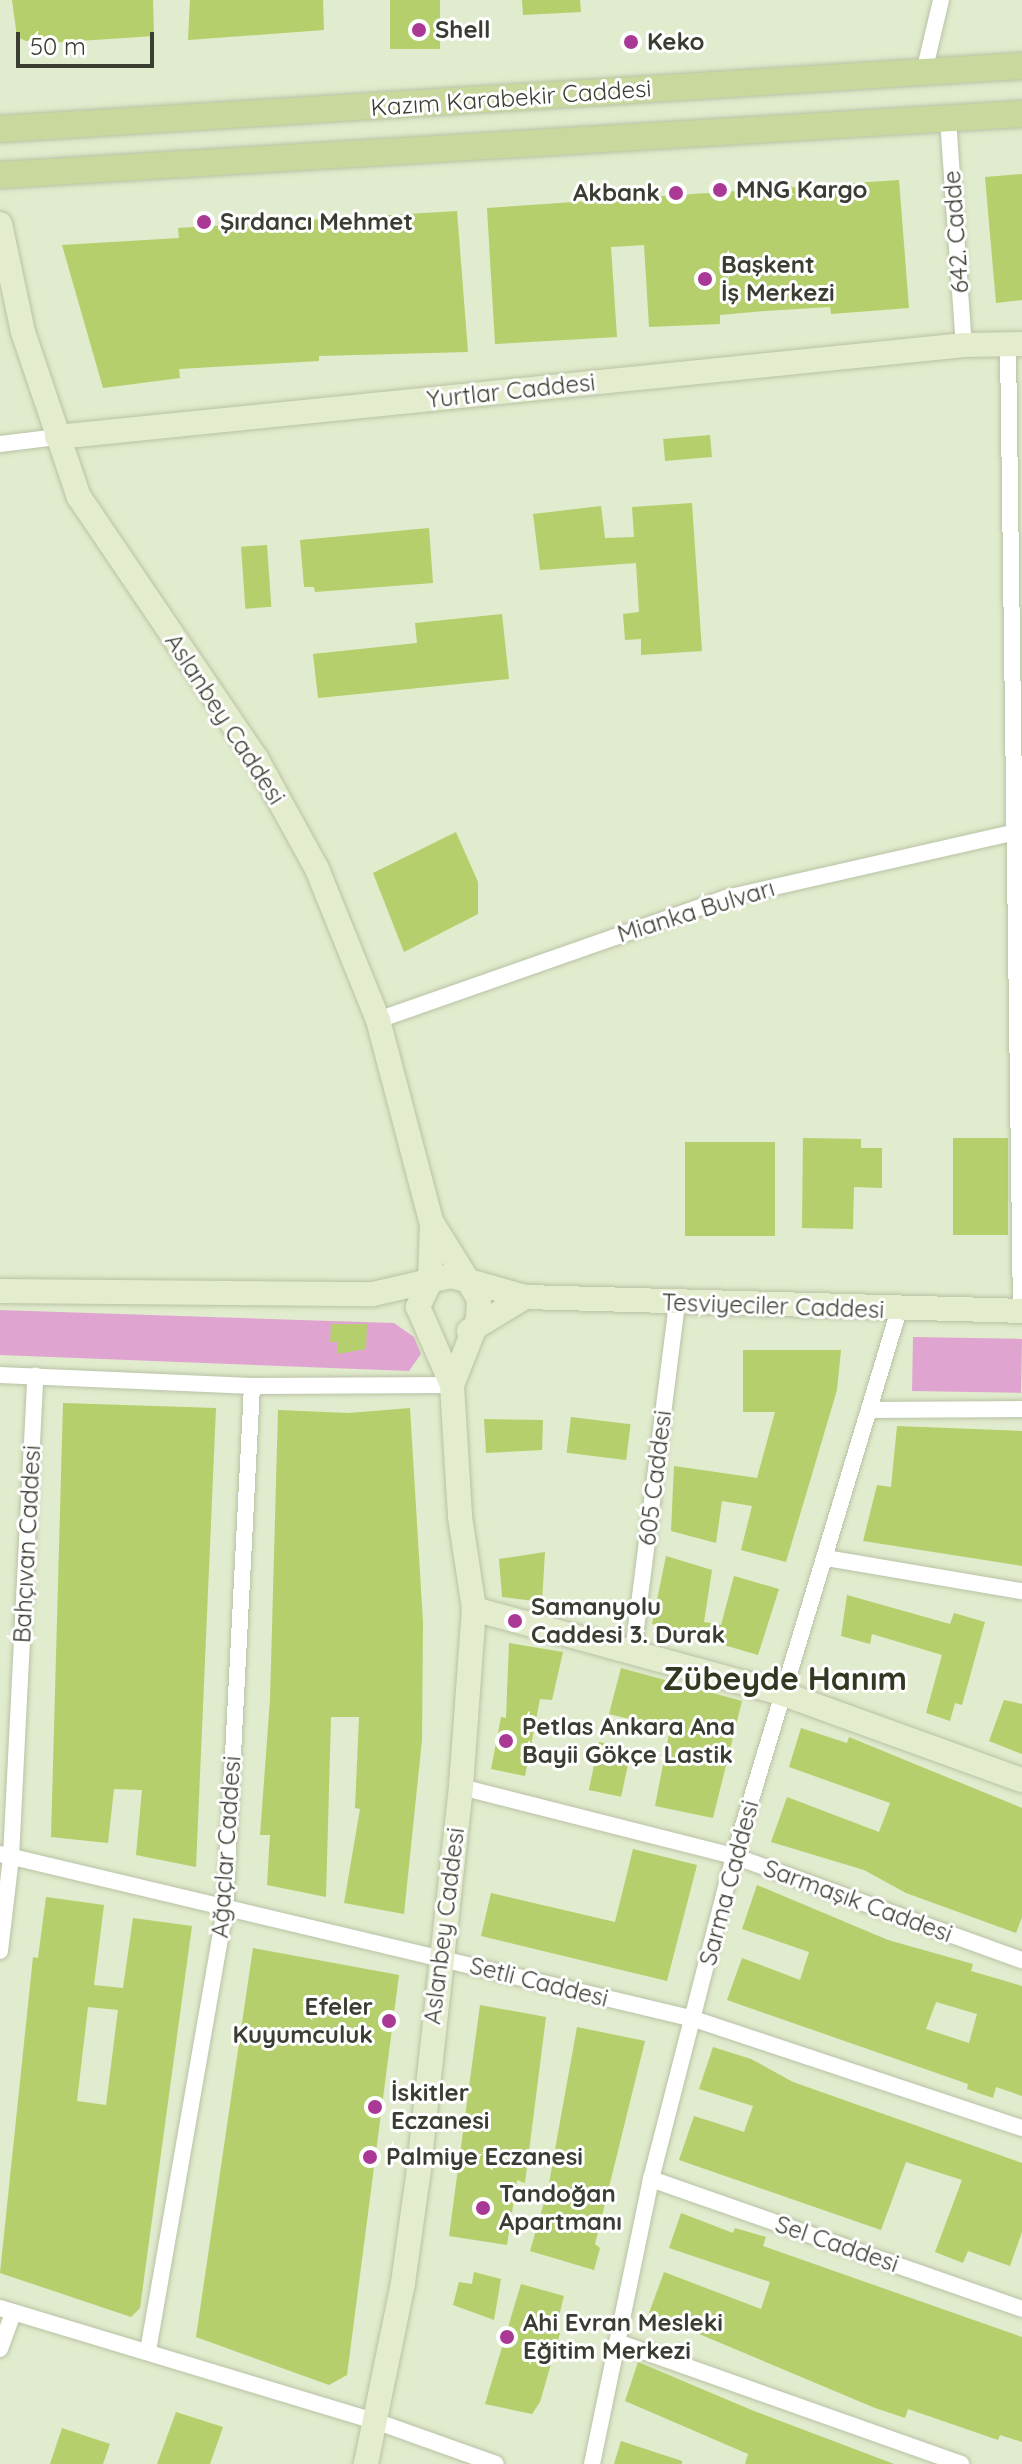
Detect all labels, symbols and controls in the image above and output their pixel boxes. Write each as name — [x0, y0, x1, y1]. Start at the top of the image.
scale bar — [20, 16, 158, 66]
place label: Shell — [435, 16, 491, 44]
marker: Shell — [410, 21, 428, 39]
place label: Keko — [647, 28, 704, 56]
text: 50 m — [30, 31, 86, 61]
marker: Keko — [622, 33, 640, 51]
street label: Kazım Karabekir Caddesi — [370, 74, 652, 122]
street label: 642. Cadde — [937, 170, 975, 294]
place label: MNG Kargo — [736, 176, 867, 204]
place label: Akbank — [573, 179, 660, 207]
marker: MNG Kargo — [711, 181, 729, 199]
marker: Akbank — [667, 184, 685, 202]
place label: Şırdancı Mehmet — [220, 208, 413, 236]
marker: Şırdancı Mehmet — [195, 213, 213, 231]
place label: Başkent İş Merkezi — [721, 251, 835, 307]
marker: Başkent İş Merkezi — [696, 270, 714, 288]
street label: Yurtlar Caddesi — [425, 368, 597, 414]
street label: Aslanbey Caddesi — [159, 628, 291, 810]
street label: Mianka Bulvarı — [614, 873, 778, 949]
street label: Tesviyeciler Caddesi — [661, 1288, 885, 1324]
street label: 605 Caddesi — [632, 1409, 678, 1547]
street label: Bahçıvan Caddesi — [7, 1444, 47, 1644]
place label: Samanyolu Caddesi 3. Durak — [531, 1593, 725, 1649]
marker: Samanyolu Caddesi 3. Durak — [506, 1612, 524, 1630]
district label: Zübeyde Hanım — [663, 1659, 907, 1697]
place label: Petlas Ankara Ana Bayii Gökçe Lastik — [522, 1713, 735, 1769]
marker: Petlas Ankara Ana Bayii Gökçe Lastik — [497, 1732, 515, 1750]
street label: Ağaçlar Caddesi — [205, 1755, 247, 1939]
street label: Sarma Caddesi — [693, 1797, 765, 1969]
street label: Aslanbey Caddesi — [418, 1826, 470, 2026]
street label: Sarmaşık Caddesi — [760, 1853, 956, 1949]
street label: Setli Caddesi — [467, 1951, 611, 2013]
place label: Efeler Kuyumculuk — [233, 1993, 373, 2049]
marker: Efeler Kuyumculuk — [380, 2012, 398, 2030]
place label: İskitler Eczanesi — [391, 2079, 489, 2135]
marker: İskitler Eczanesi — [366, 2098, 384, 2116]
place label: Palmiye Eczanesi — [386, 2143, 583, 2171]
marker: Palmiye Eczanesi — [361, 2148, 379, 2166]
place label: Tandoğan Apartmanı — [499, 2180, 622, 2236]
marker: Tandoğan Apartmanı — [474, 2199, 492, 2217]
street label: Sel Caddesi — [772, 2209, 902, 2279]
place label: Ahi Evran Mesleki Eğitim Merkezi — [523, 2309, 723, 2365]
marker: Ahi Evran Mesleki Eğitim Merkezi — [498, 2328, 516, 2346]

